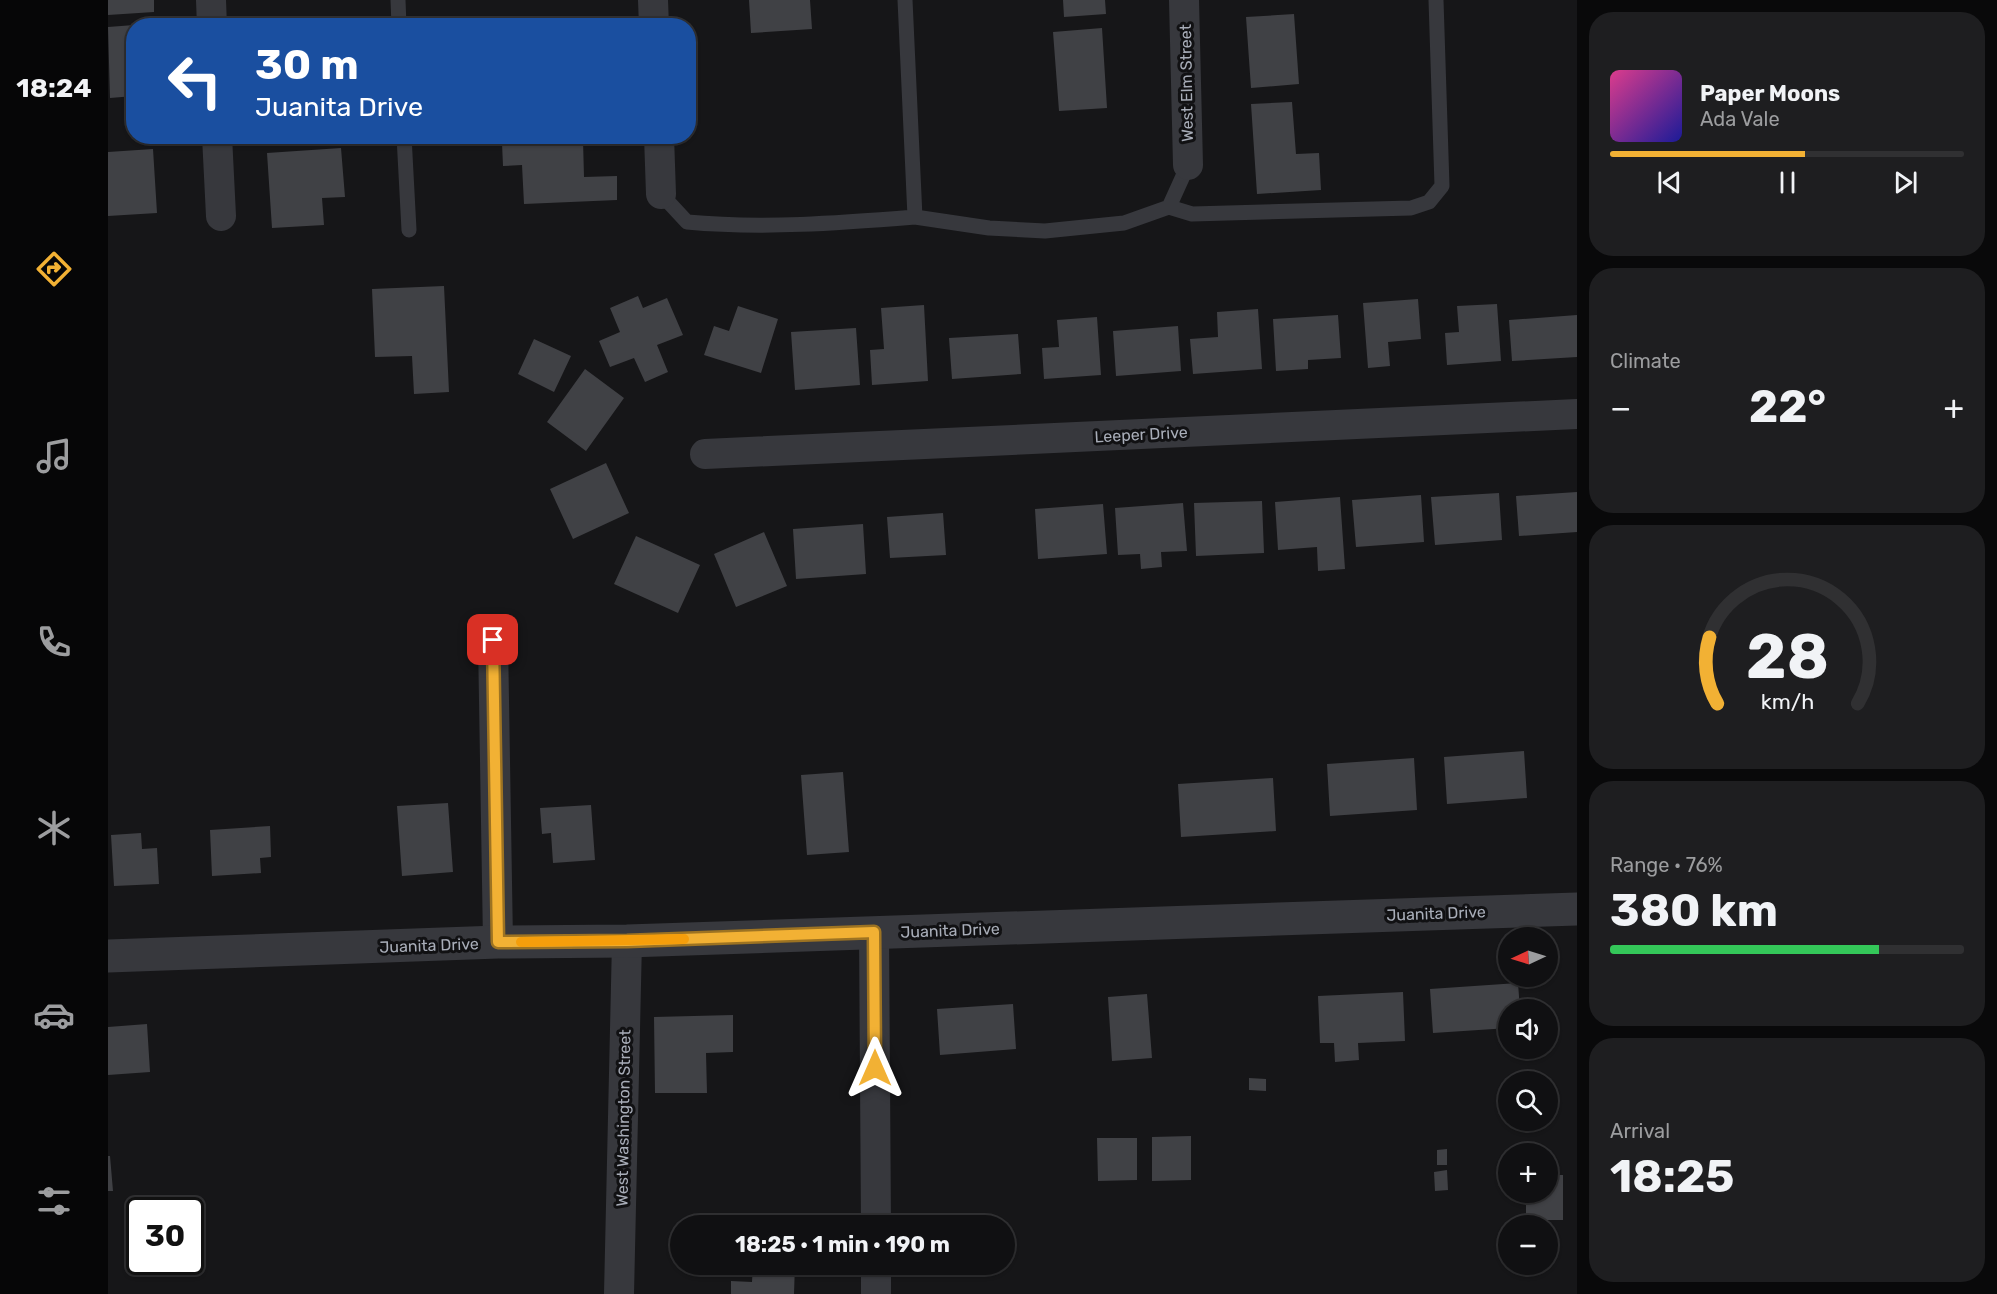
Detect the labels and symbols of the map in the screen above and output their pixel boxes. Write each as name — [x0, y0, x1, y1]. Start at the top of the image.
street label: West Elm Street — [1176, 24, 1197, 142]
street label: Leeper Drive — [1094, 423, 1188, 446]
pin — [467, 614, 518, 665]
street label: Juanita Drive — [1386, 902, 1486, 925]
street label: Juanita Drive — [900, 919, 1000, 942]
north arrow — [1498, 927, 1558, 987]
street label: Juanita Drive — [379, 934, 479, 957]
street label: West Washington Street — [612, 1029, 635, 1207]
position arrow — [843, 1036, 907, 1100]
speed limit sign: 30 — [126, 1197, 204, 1275]

